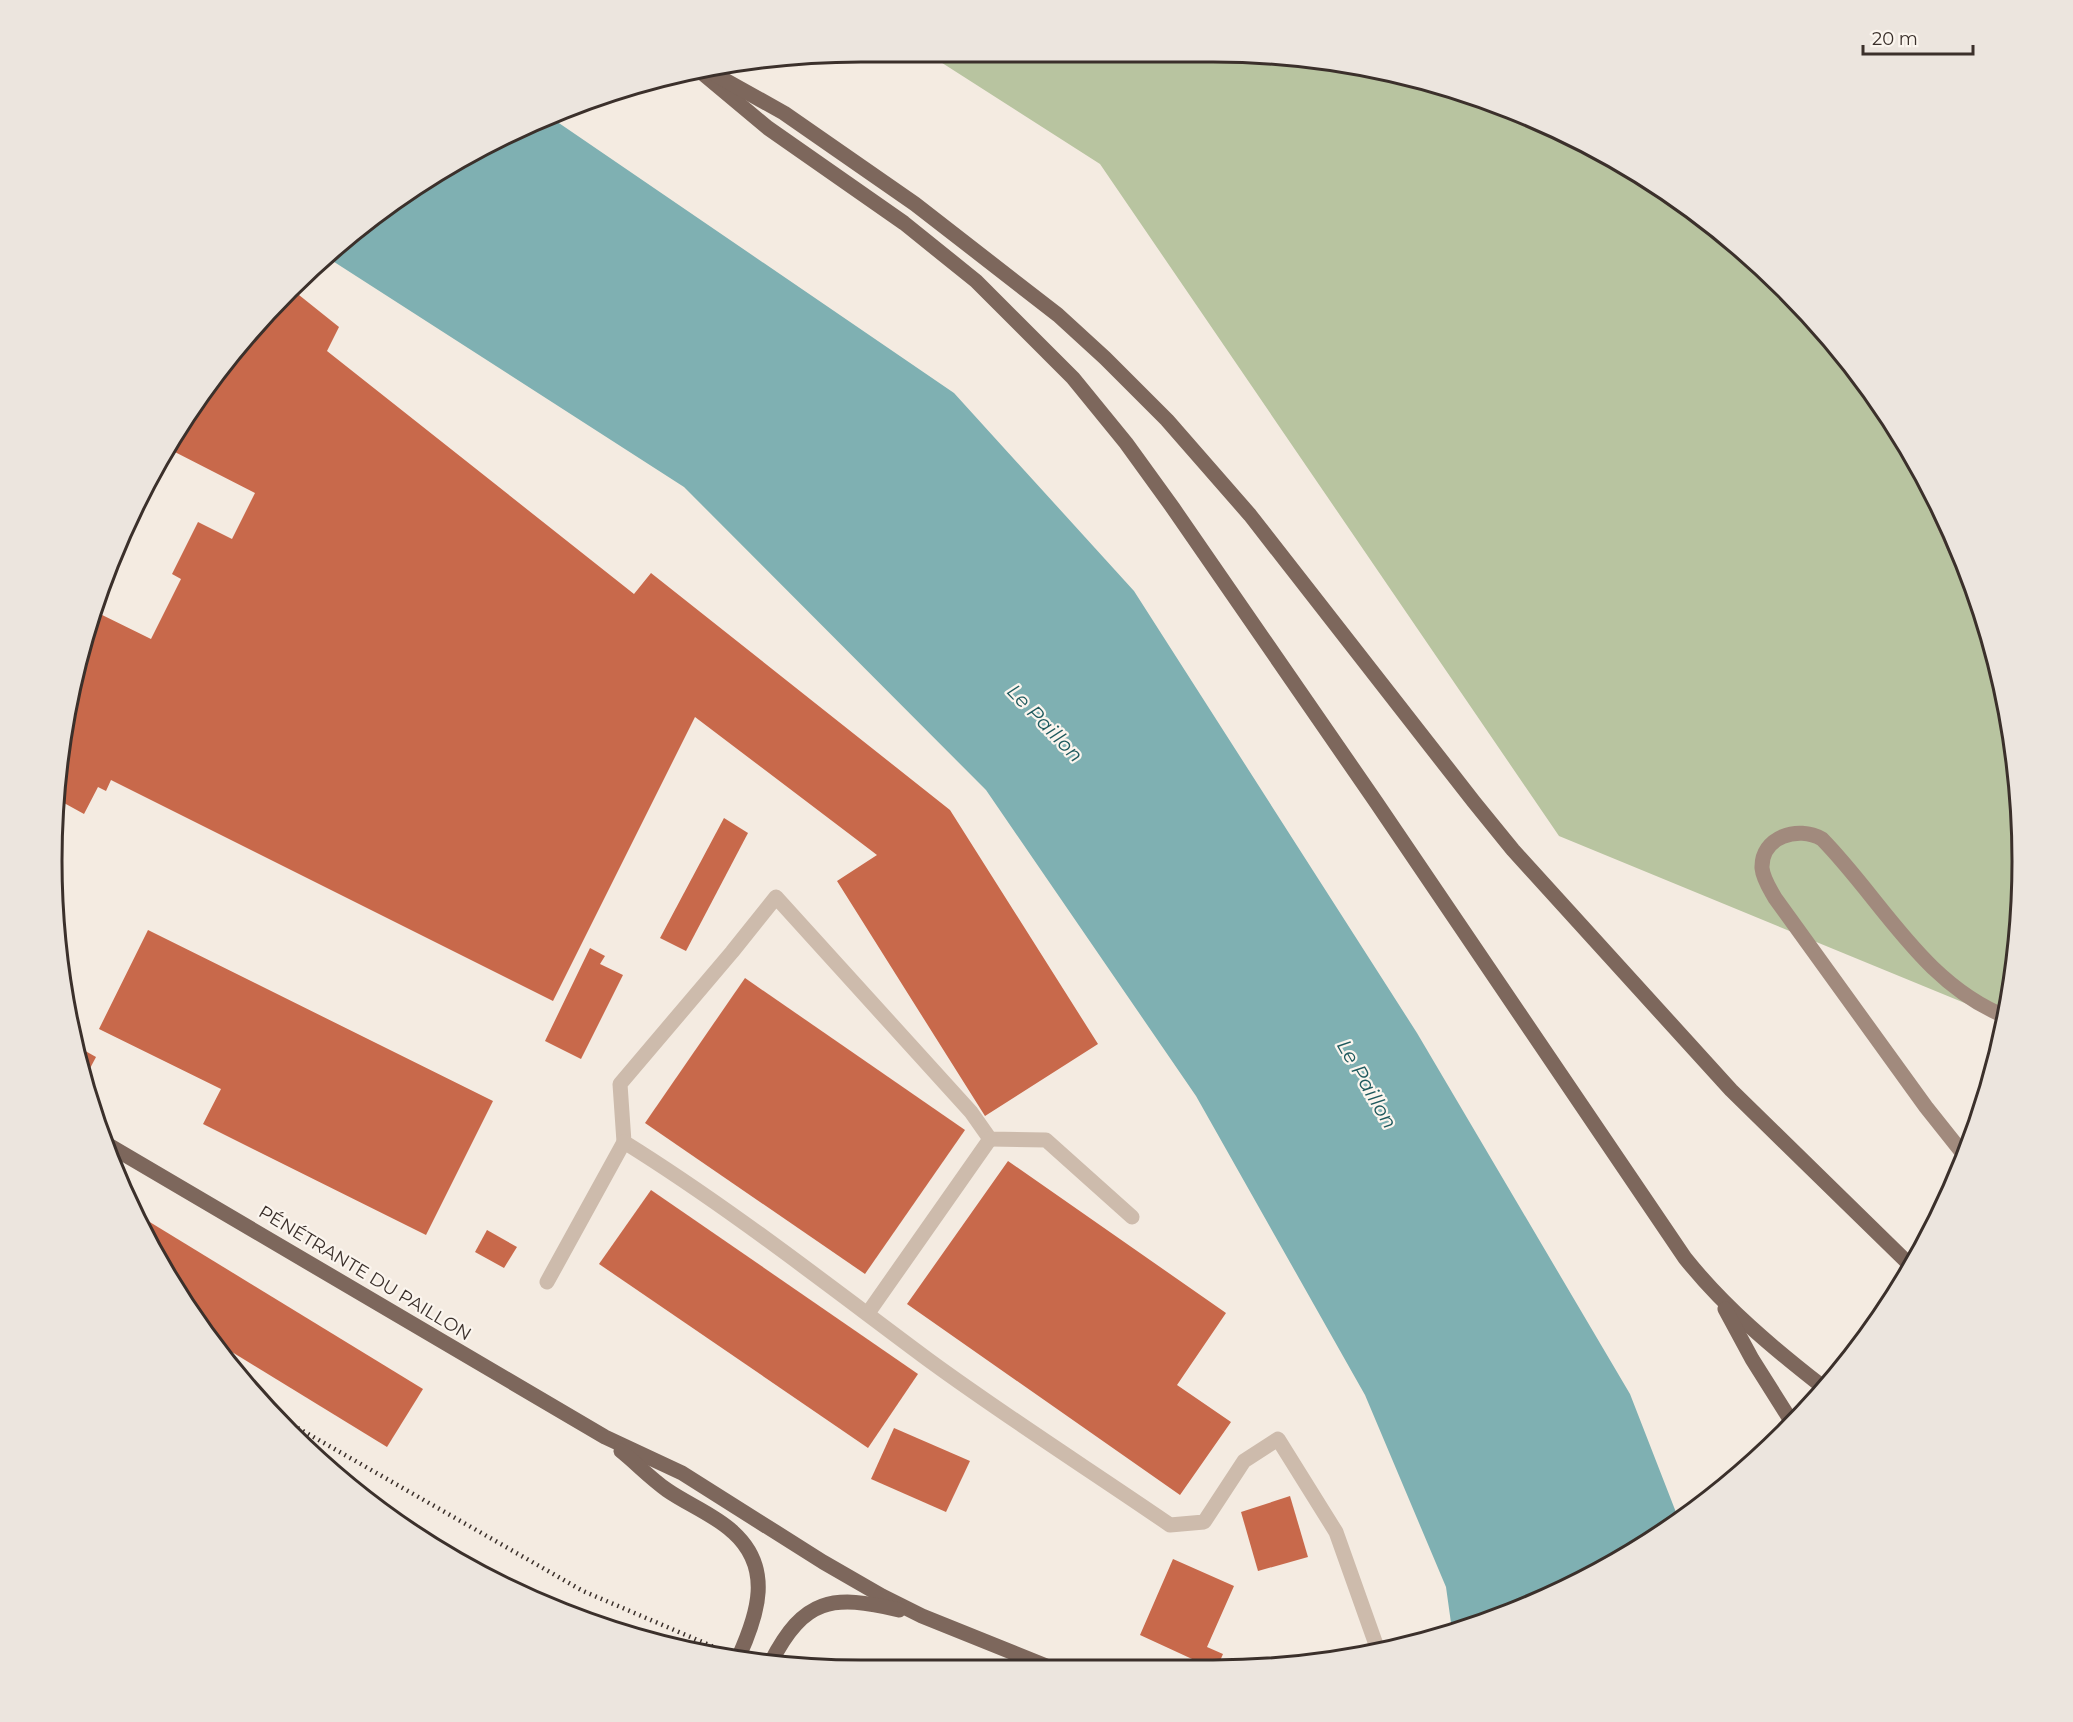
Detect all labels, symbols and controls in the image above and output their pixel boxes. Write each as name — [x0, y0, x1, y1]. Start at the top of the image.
scale bar — [1863, 18, 1972, 56]
text: 20 m — [1872, 28, 1918, 50]
water label: Le Paillon — [1002, 679, 1088, 767]
water label: Le Paillon — [1332, 1035, 1402, 1133]
street label: PÉNÉTRANTE DU PAILLON — [255, 1201, 475, 1345]

